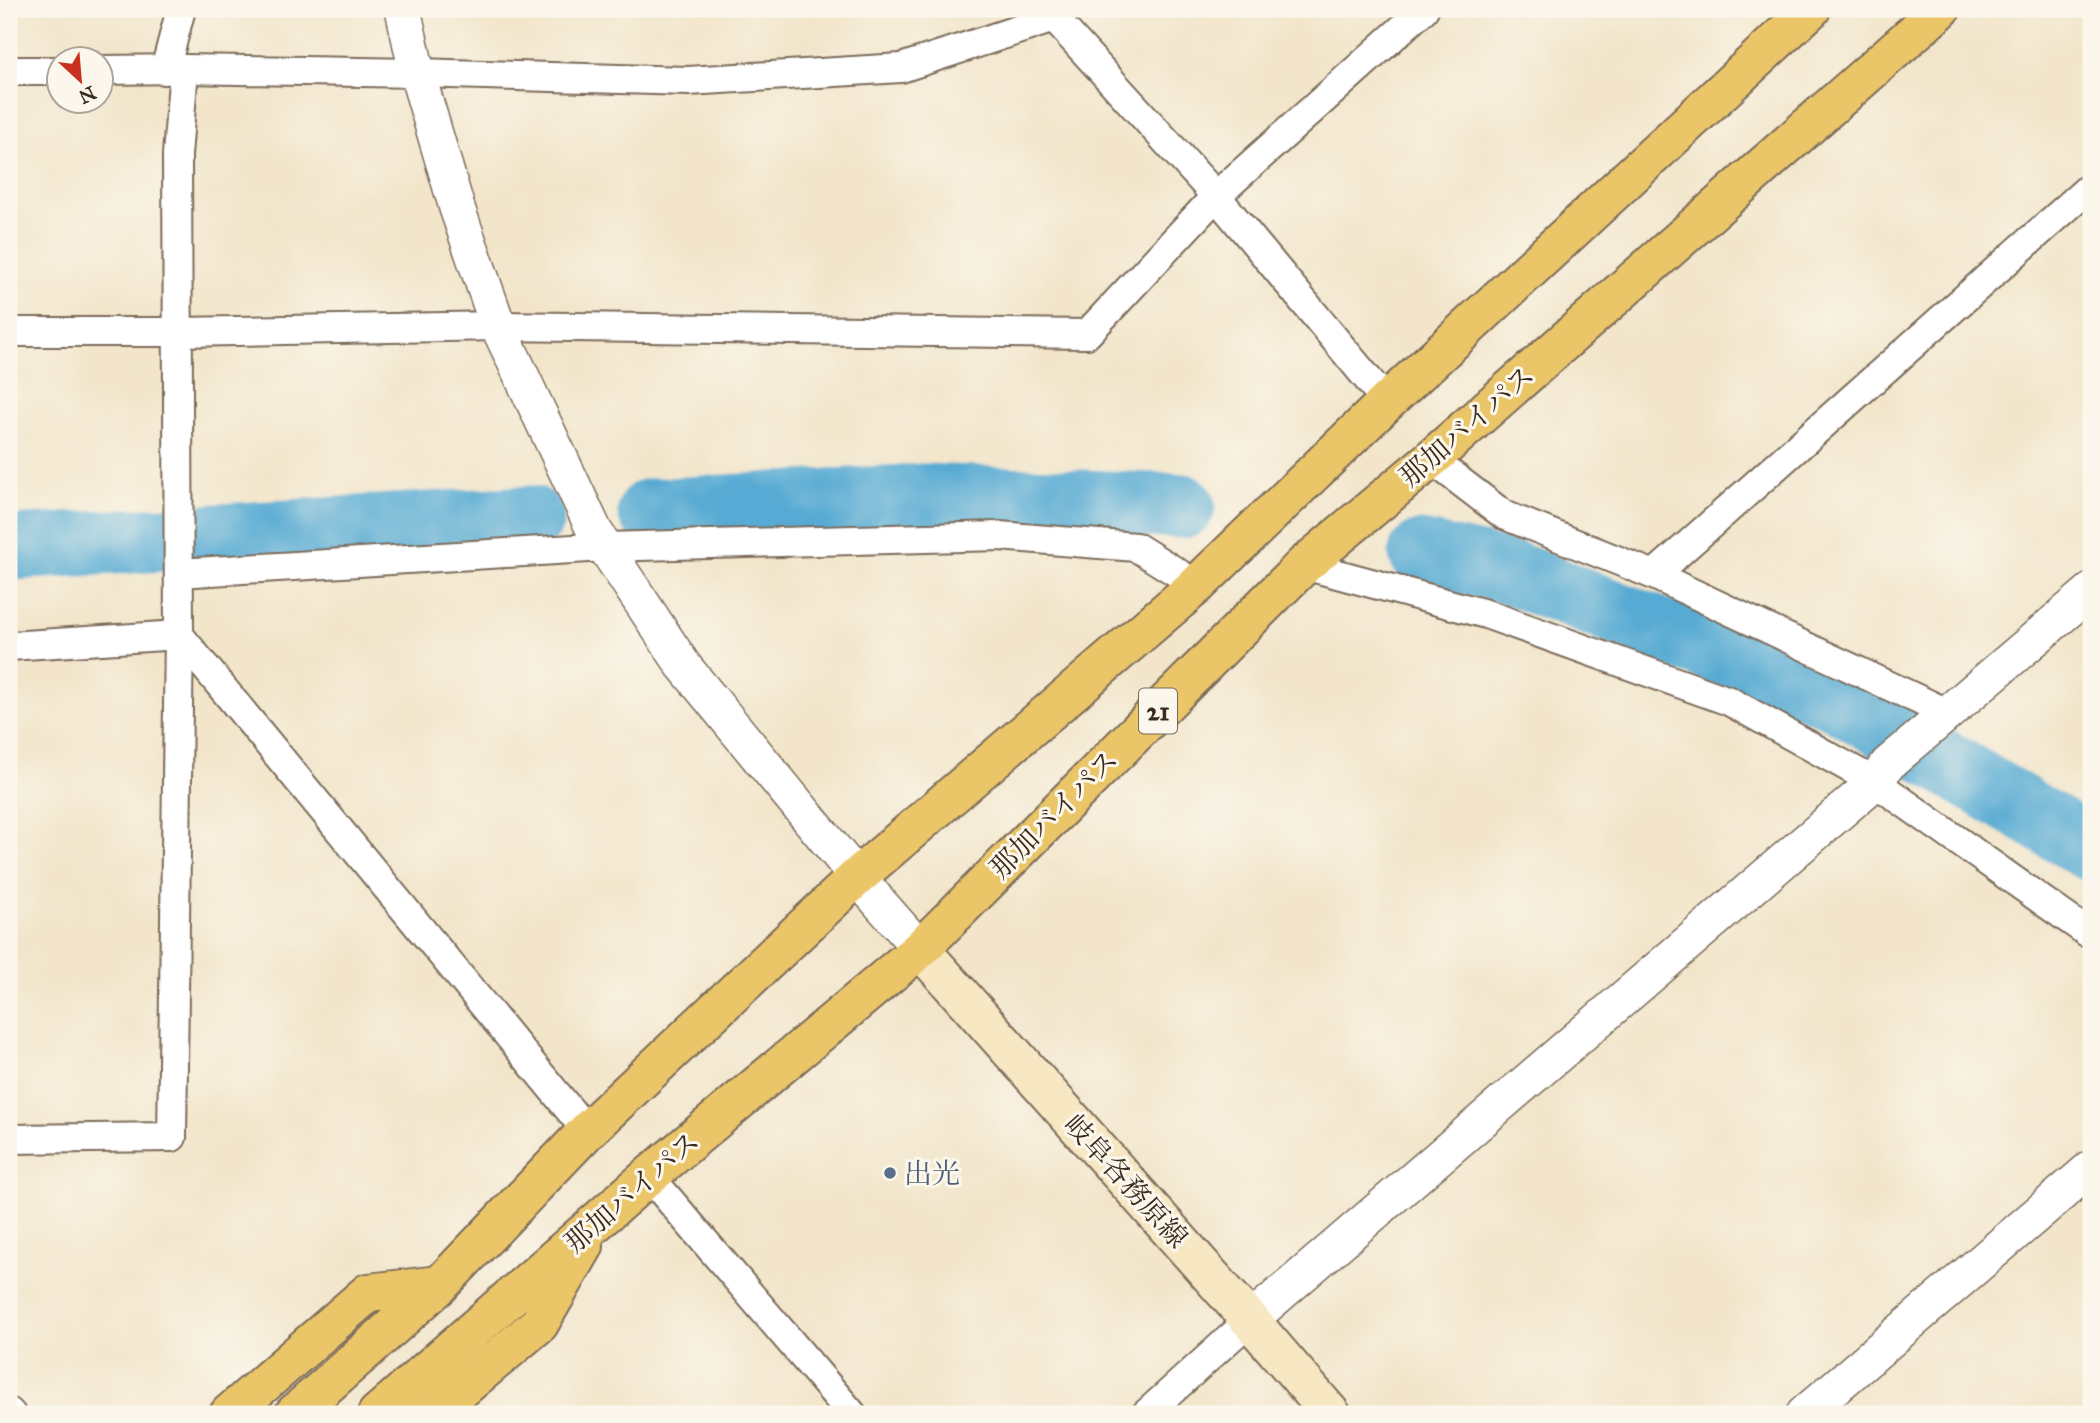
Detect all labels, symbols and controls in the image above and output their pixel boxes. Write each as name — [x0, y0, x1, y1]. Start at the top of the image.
north arrow — [46, 46, 116, 116]
text: N — [75, 81, 100, 109]
street label: 那加バイパス — [1392, 358, 1542, 494]
road number: 21 — [1139, 688, 1177, 734]
street label: 那加バイパス — [982, 742, 1126, 886]
street label: 岐阜各務原線 — [1057, 1107, 1195, 1255]
street label: 那加バイパス — [557, 1124, 707, 1260]
place label: 出光 — [904, 1156, 960, 1191]
marker: 出光 — [882, 1165, 898, 1181]

